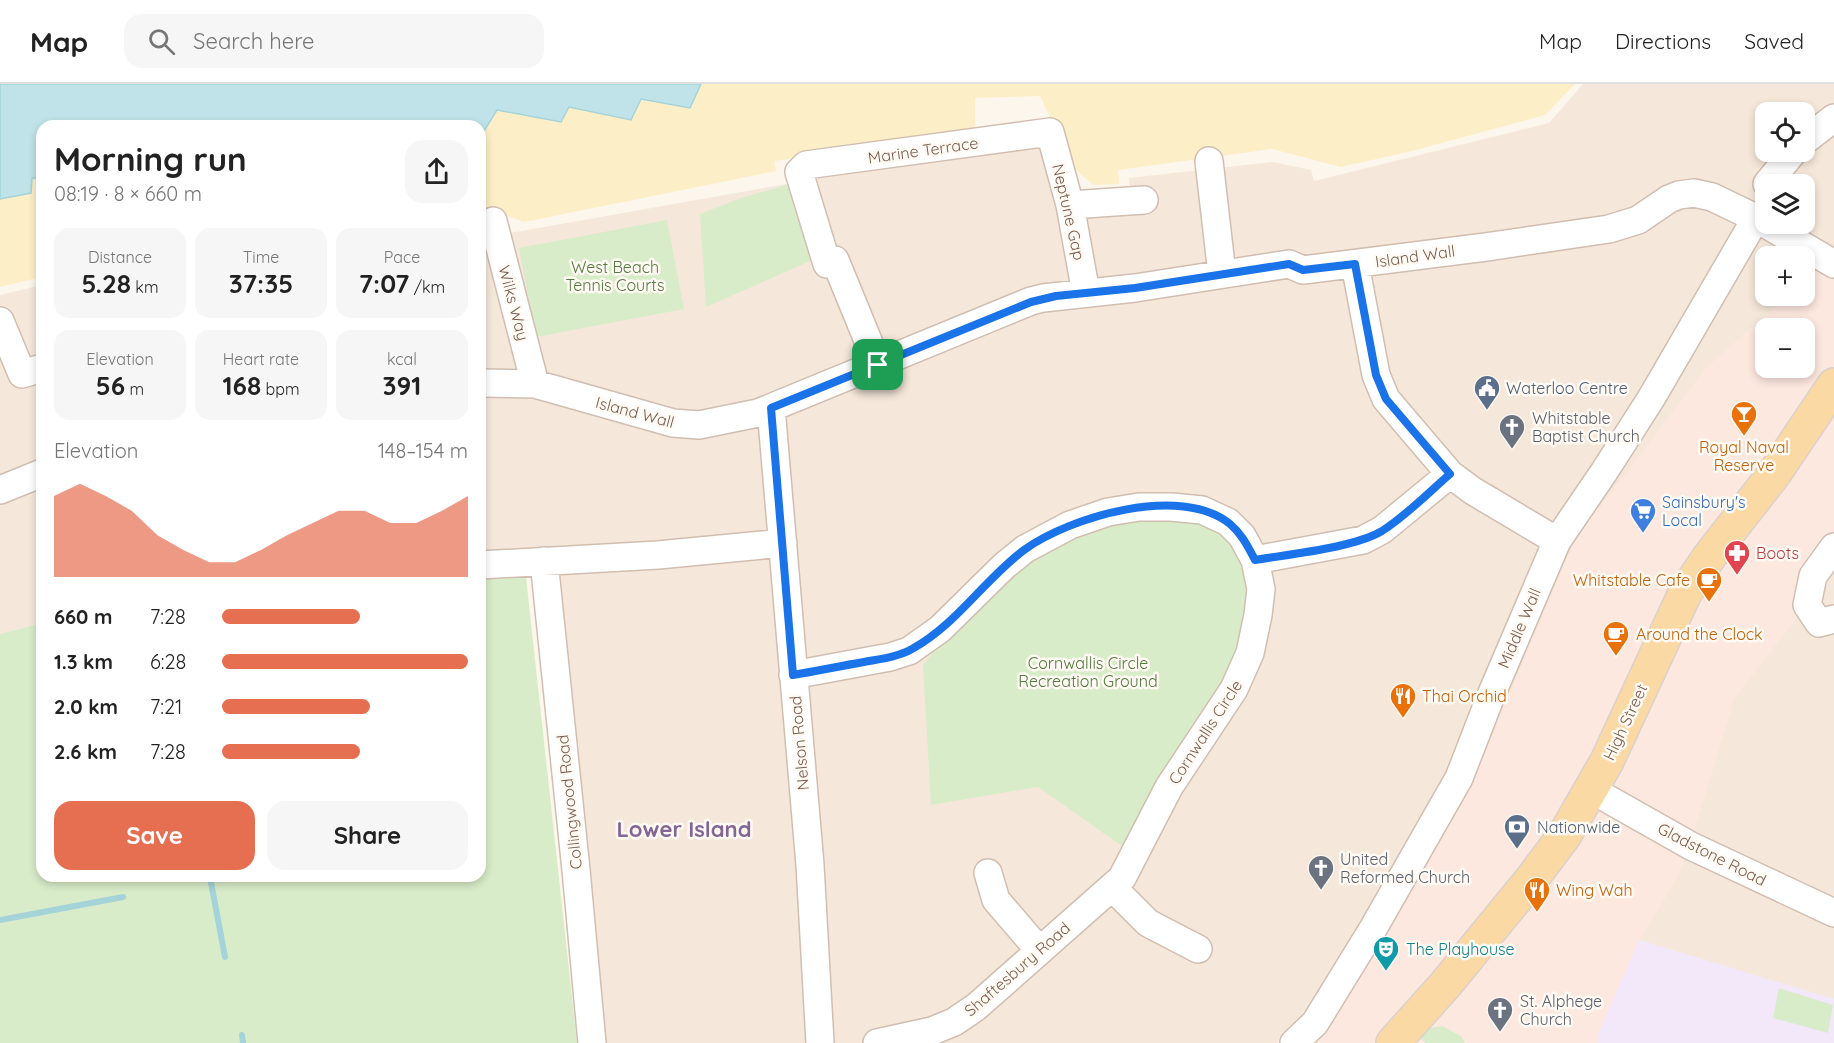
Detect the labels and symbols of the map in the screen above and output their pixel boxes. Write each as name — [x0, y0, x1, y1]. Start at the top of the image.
street label: Marine Terrace — [867, 132, 979, 168]
street label: Neptune Gap — [1048, 162, 1090, 262]
street label: Island Wall — [1374, 240, 1456, 272]
park label: West Beach Tennis Courts — [565, 257, 665, 295]
street label: Wilks Way — [494, 263, 534, 343]
pin — [852, 339, 903, 390]
public building icon: Waterloo Centre — [1472, 373, 1502, 411]
place label: Waterloo Centre — [1506, 378, 1628, 398]
street label: Island Wall — [594, 392, 676, 432]
bar icon: Royal Naval Reserve — [1729, 399, 1759, 437]
place label: Whitstable Baptist Church — [1532, 408, 1640, 446]
church icon: Whitstable Baptist Church — [1497, 412, 1527, 450]
place label: Royal Naval Reserve — [1699, 437, 1789, 475]
place label: Sainsbury's Local — [1662, 492, 1746, 530]
supermarket icon: Sainsbury's Local — [1628, 496, 1658, 534]
pharmacy icon: Boots — [1722, 538, 1752, 576]
place label: Boots — [1756, 543, 1799, 563]
cafe icon: Whitstable Cafe — [1694, 565, 1724, 603]
place label: Whitstable Cafe — [1573, 570, 1690, 590]
street label: Middle Wall — [1493, 585, 1545, 671]
cafe icon: Around the Clock — [1601, 619, 1631, 657]
place label: Around the Clock — [1636, 624, 1763, 644]
park label: Cornwallis Circle Recreation Ground — [1018, 653, 1158, 691]
street label: Cornwallis Circle — [1164, 676, 1246, 788]
restaurant icon: Thai Orchid — [1388, 681, 1418, 719]
street label: High Street — [1599, 681, 1651, 763]
place label: Thai Orchid — [1422, 686, 1507, 706]
street label: Nelson Road — [785, 695, 813, 791]
street label: Collingwood Road — [552, 734, 586, 870]
bank icon: Nationwide — [1502, 812, 1532, 850]
district label: Lower Island — [616, 815, 752, 843]
place label: Nationwide — [1537, 817, 1620, 837]
street label: Gladstone Road — [1654, 818, 1770, 890]
place label: United Reformed Church — [1340, 849, 1470, 887]
church icon: United Reformed Church — [1306, 853, 1336, 891]
restaurant icon: Wing Wah — [1522, 875, 1552, 913]
place label: Wing Wah — [1556, 880, 1633, 900]
street label: Shaftesbury Road — [960, 918, 1074, 1020]
theatre icon: The Playhouse — [1371, 934, 1401, 972]
place label: The Playhouse — [1406, 939, 1515, 959]
place label: St. Alphege Church — [1520, 991, 1602, 1029]
church icon: St. Alphege Church — [1485, 995, 1515, 1033]

